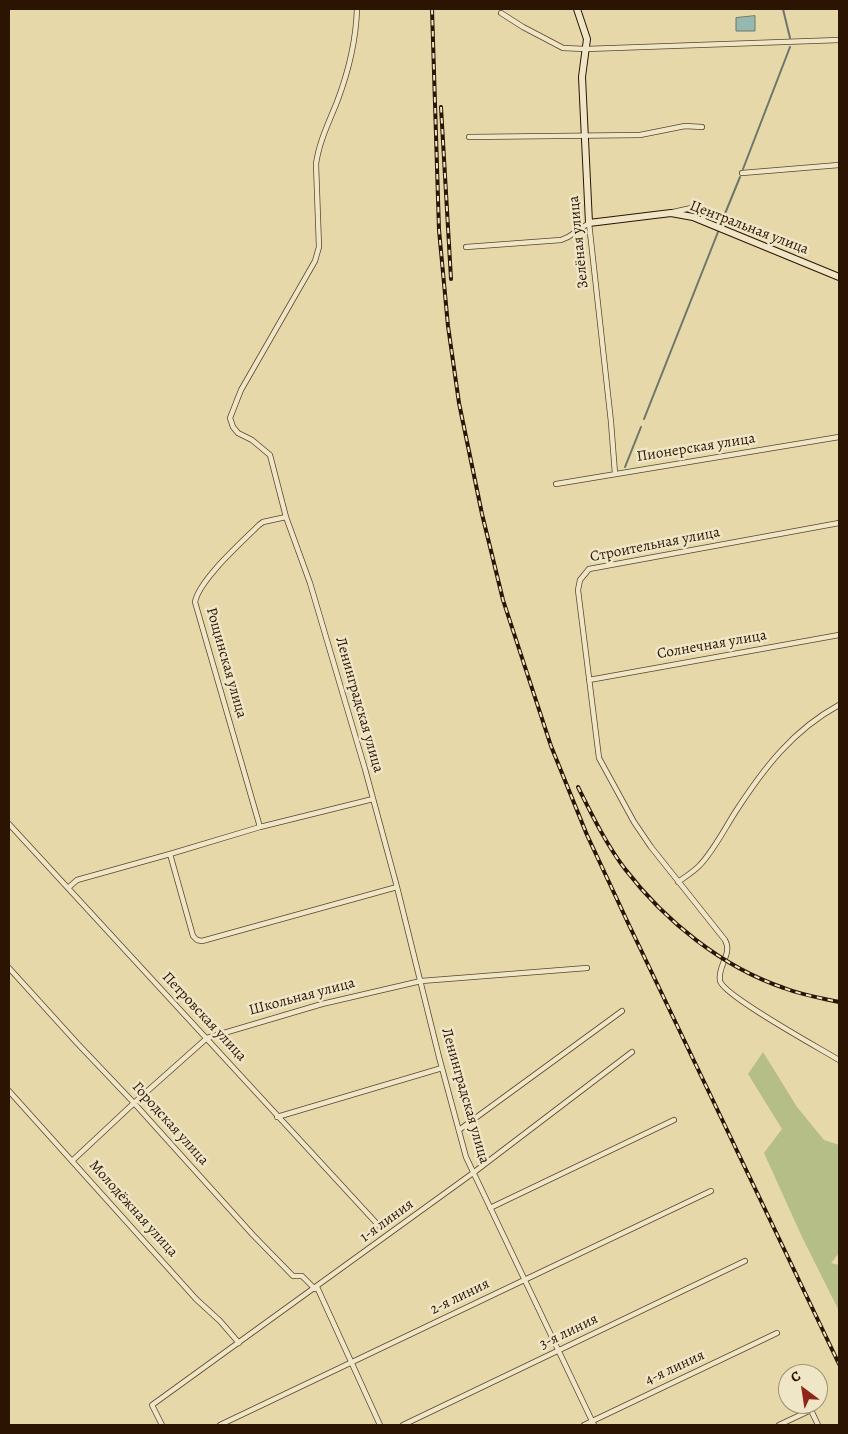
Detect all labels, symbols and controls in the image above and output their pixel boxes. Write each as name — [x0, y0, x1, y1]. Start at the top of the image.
street label: Зелёная улица — [565, 195, 593, 289]
street label: Центральная улица — [687, 197, 811, 259]
street label: Пионерская улица — [635, 430, 757, 466]
street label: Строительная улица — [589, 524, 721, 566]
street label: Рощинская улица — [202, 606, 250, 720]
street label: Солнечная улица — [656, 626, 768, 664]
street label: Ленинградская улица — [331, 635, 387, 775]
street label: Петровская улица — [158, 968, 250, 1066]
street label: Школьная улица — [247, 974, 357, 1020]
street label: Ленинградская улица — [437, 1026, 493, 1166]
street label: Городская улица — [128, 1079, 212, 1169]
street label: Молодёжная улица — [85, 1157, 181, 1261]
street label: 1-я линия — [357, 1196, 417, 1246]
street label: 2-я линия — [427, 1275, 493, 1319]
street label: 3-я линия — [537, 1310, 601, 1354]
street label: 4-я линия — [642, 1346, 708, 1390]
north arrow — [778, 1364, 828, 1414]
text: С — [787, 1366, 804, 1387]

